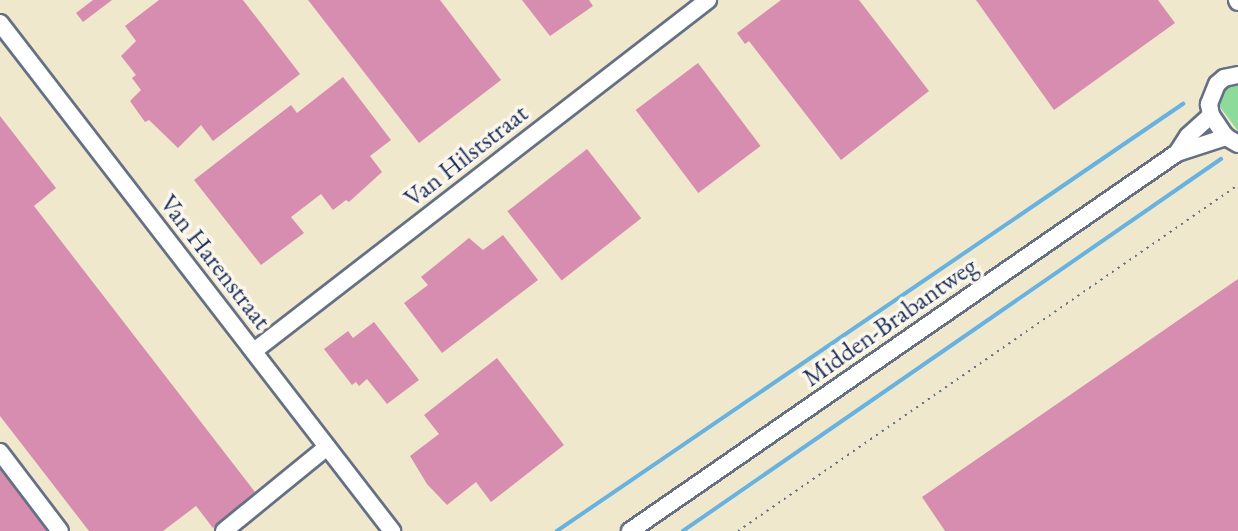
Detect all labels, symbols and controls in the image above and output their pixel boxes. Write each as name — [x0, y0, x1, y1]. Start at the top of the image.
street label: Van Hilststraat — [398, 98, 534, 214]
street label: Van Harenstraat — [153, 188, 277, 336]
street label: Midden-Brabantweg — [797, 250, 983, 394]

